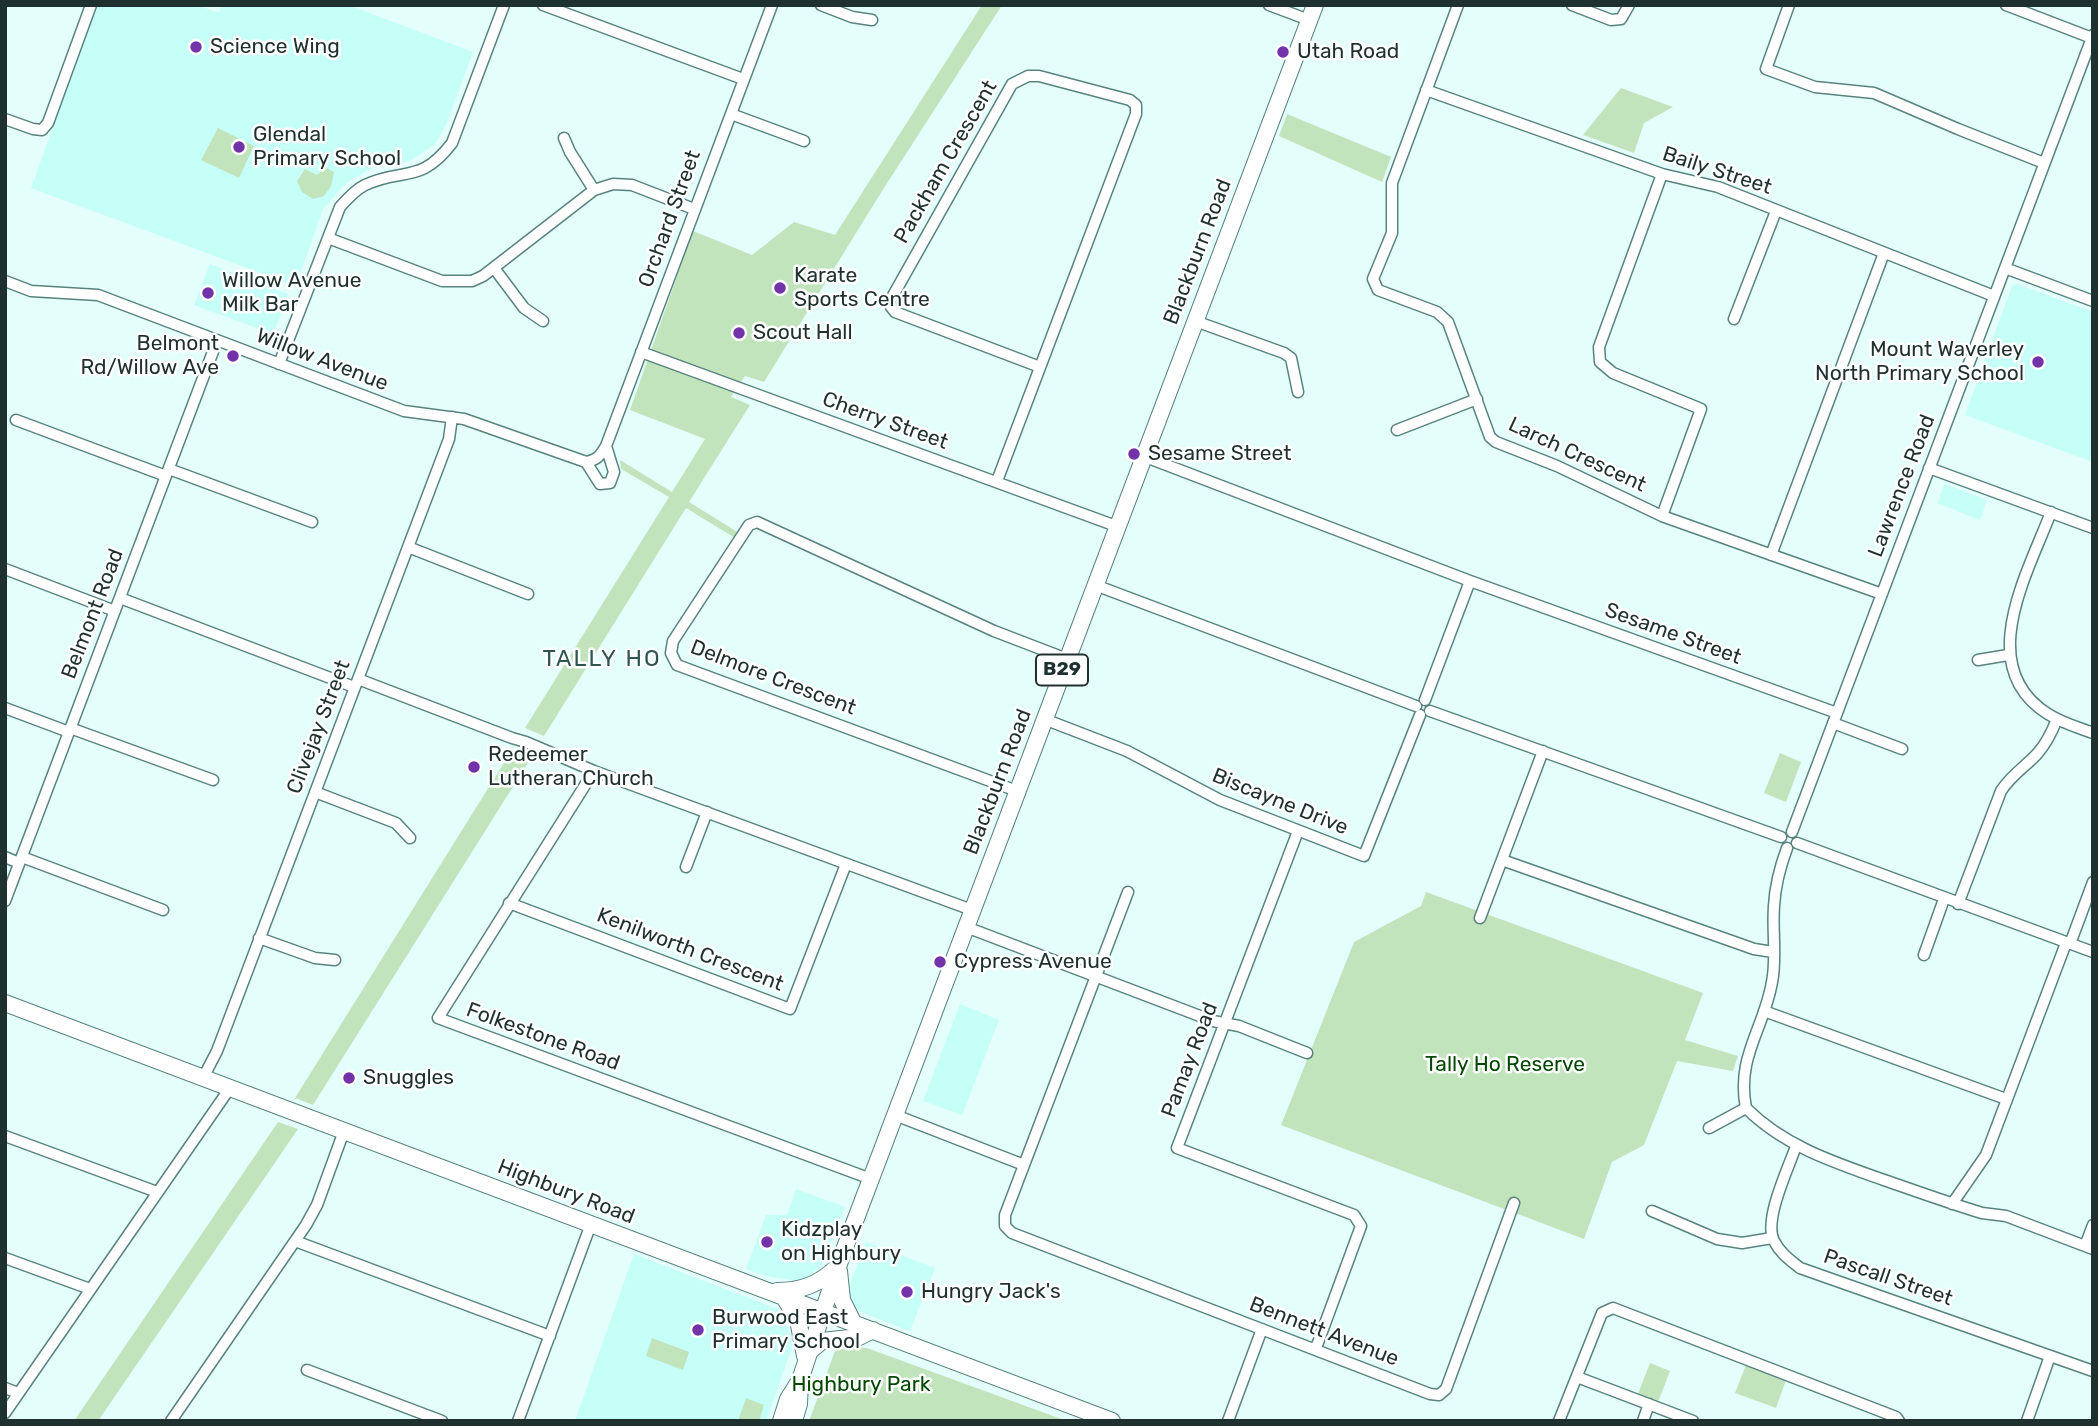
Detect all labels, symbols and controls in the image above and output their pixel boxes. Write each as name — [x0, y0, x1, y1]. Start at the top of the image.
place label: Science Wing — [210, 34, 340, 60]
marker: Science Wing — [188, 39, 204, 55]
place label: Utah Road — [1297, 39, 1399, 65]
marker: Utah Road — [1275, 44, 1291, 60]
street label: Packham Crescent — [889, 76, 1003, 248]
place label: Glendal Primary School — [253, 122, 401, 172]
marker: Glendal Primary School — [231, 139, 247, 155]
street label: Baily Street — [1659, 142, 1775, 200]
street label: Orchard Street — [634, 147, 706, 291]
street label: Blackburn Road — [1159, 176, 1237, 328]
place label: Karate Sports Centre — [794, 263, 930, 313]
place label: Willow Avenue Milk Bar — [222, 268, 361, 318]
marker: Karate Sports Centre — [772, 280, 788, 296]
marker: Willow Avenue Milk Bar — [200, 285, 216, 301]
place label: Scout Hall — [753, 320, 852, 346]
street label: Willow Avenue — [252, 323, 392, 397]
marker: Scout Hall — [731, 325, 747, 341]
place label: Belmont Rd/Willow Ave — [80, 331, 219, 381]
place label: Mount Waverley North Primary School — [1815, 337, 2024, 387]
marker: Belmont Rd/Willow Ave — [225, 348, 241, 364]
marker: Mount Waverley North Primary School — [2030, 354, 2046, 370]
street label: Cherry Street — [819, 387, 951, 455]
street label: Lawrence Road — [1863, 411, 1941, 561]
street label: Larch Crescent — [1504, 412, 1650, 498]
place label: Sesame Street — [1148, 441, 1291, 467]
marker: Sesame Street — [1126, 446, 1142, 462]
street label: Belmont Road — [57, 545, 129, 683]
street label: Sesame Street — [1601, 598, 1745, 670]
street label: Delmore Crescent — [687, 635, 859, 721]
district label: TALLY HO — [544, 645, 660, 673]
road number: B29 — [1036, 654, 1088, 685]
street label: Clivejay Street — [282, 657, 356, 797]
street label: Blackburn Road — [959, 706, 1037, 858]
place label: Redeemer Lutheran Church — [488, 742, 654, 792]
marker: Redeemer Lutheran Church — [466, 759, 482, 775]
street label: Biscayne Drive — [1208, 763, 1352, 841]
street label: Kenilworth Crescent — [593, 903, 787, 997]
place label: Cypress Avenue — [954, 949, 1112, 975]
marker: Cypress Avenue — [932, 954, 948, 970]
street label: Folkestone Road — [463, 998, 623, 1076]
street label: Pamay Road — [1156, 999, 1224, 1121]
park label: Tally Ho Reserve — [1425, 1052, 1585, 1078]
place label: Snuggles — [363, 1065, 454, 1091]
marker: Snuggles — [341, 1070, 357, 1086]
street label: Highbury Road — [494, 1154, 638, 1230]
place label: Kidzplay on Highbury — [781, 1217, 901, 1267]
marker: Kidzplay on Highbury — [759, 1234, 775, 1250]
street label: Pascall Street — [1820, 1244, 1956, 1312]
place label: Hungry Jack's — [921, 1279, 1061, 1305]
marker: Hungry Jack's — [899, 1284, 915, 1300]
street label: Bennett Avenue — [1246, 1292, 1402, 1372]
place label: Burwood East Primary School — [712, 1305, 860, 1355]
marker: Burwood East Primary School — [690, 1322, 706, 1338]
park label: Highbury Park — [792, 1372, 930, 1398]

